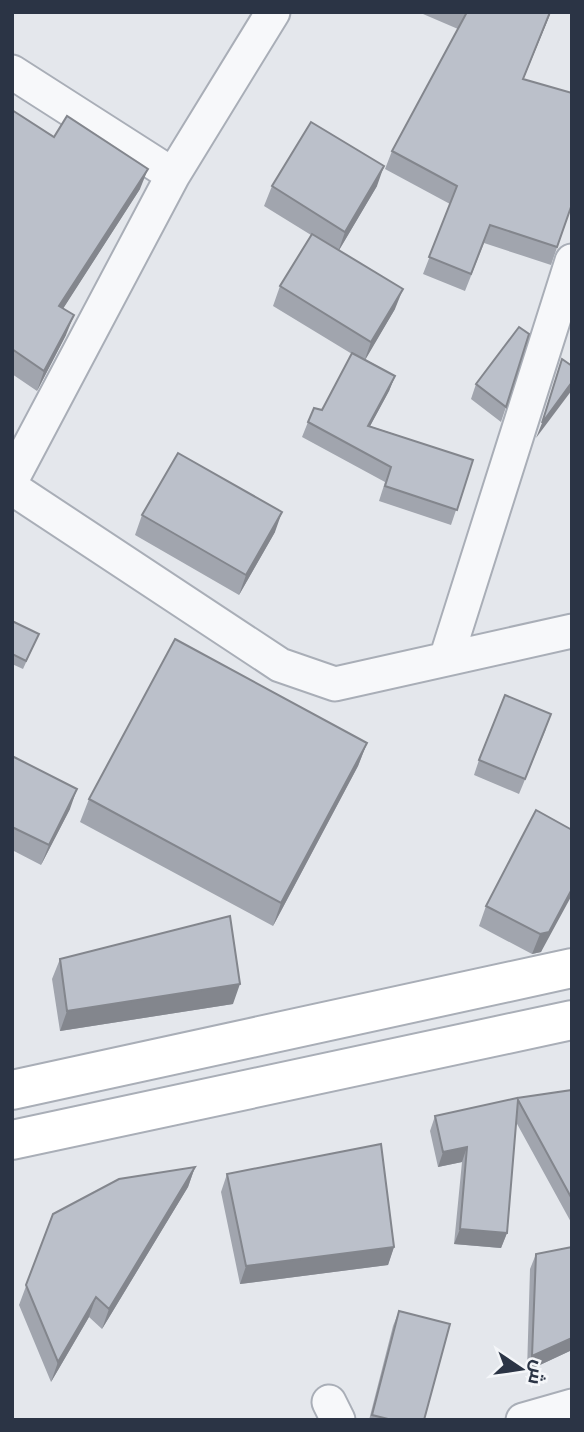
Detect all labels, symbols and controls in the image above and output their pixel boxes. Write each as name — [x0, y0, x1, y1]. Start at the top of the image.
north arrow — [486, 1334, 556, 1404]
text: ش — [521, 1358, 553, 1388]

